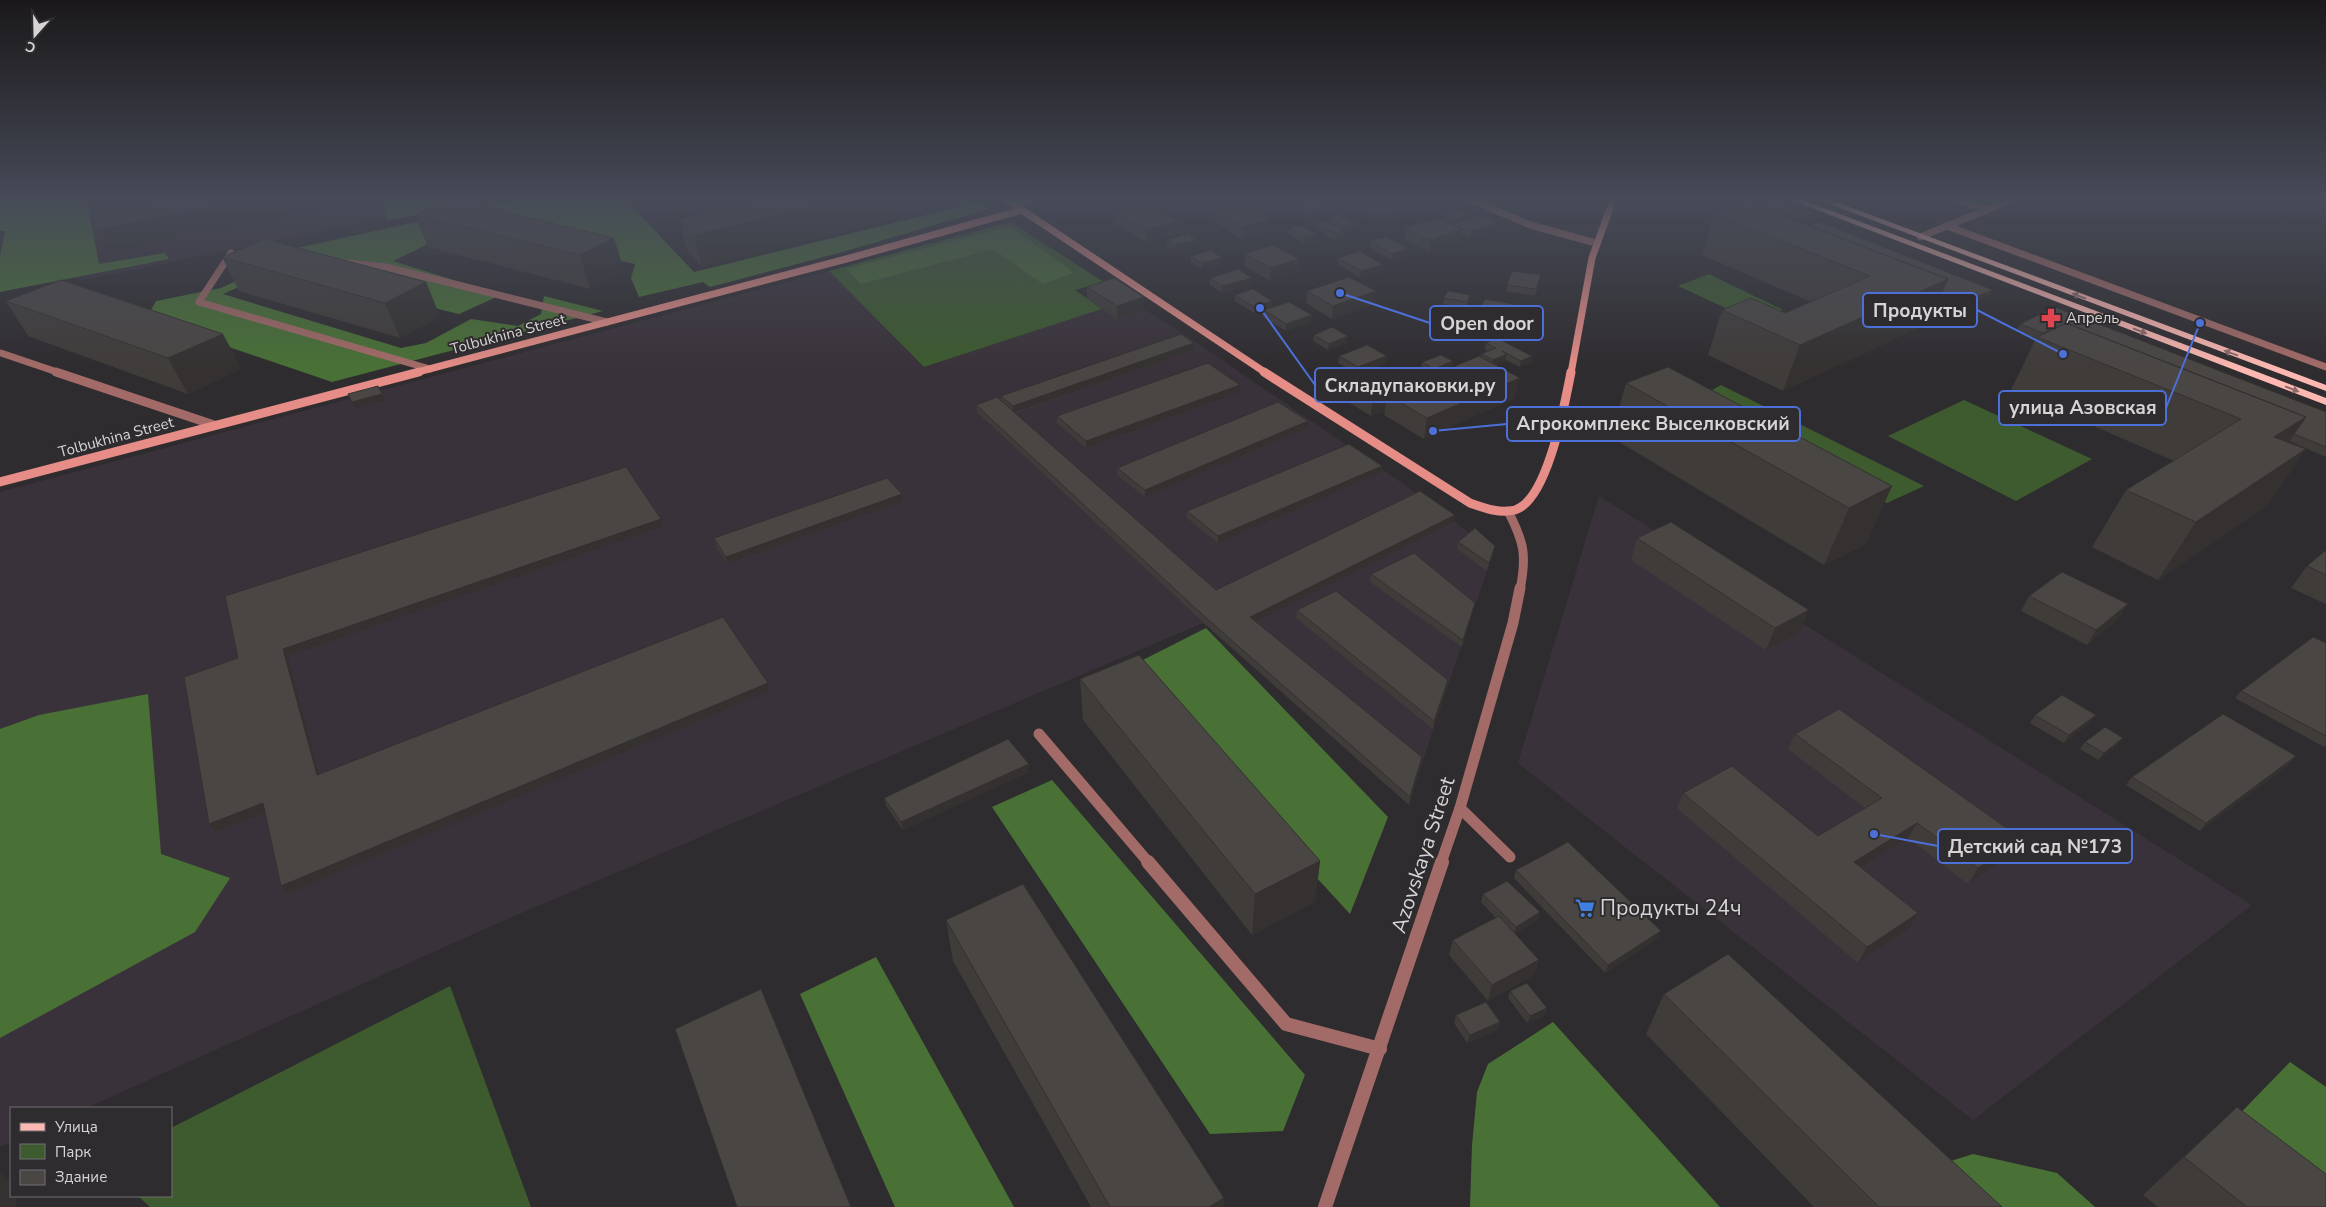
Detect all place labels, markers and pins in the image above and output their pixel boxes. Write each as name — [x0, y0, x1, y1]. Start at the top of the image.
callout: Продукты — [1863, 293, 1977, 327]
callout: Open door — [1430, 306, 1543, 340]
pharmacy icon: Апрель — [2040, 307, 2062, 329]
place label: Апрель — [2066, 308, 2119, 328]
callout: Складупаковки.ру — [1315, 368, 1506, 402]
callout: улица Азовская — [1999, 391, 2166, 425]
callout: Агрокомплекс Выселковский — [1507, 407, 1800, 441]
callout: Детский cад №173 — [1938, 829, 2132, 863]
place label: Продукты 24ч — [1600, 894, 1742, 922]
supermarket icon: Продукты 24ч — [1574, 897, 1596, 919]

